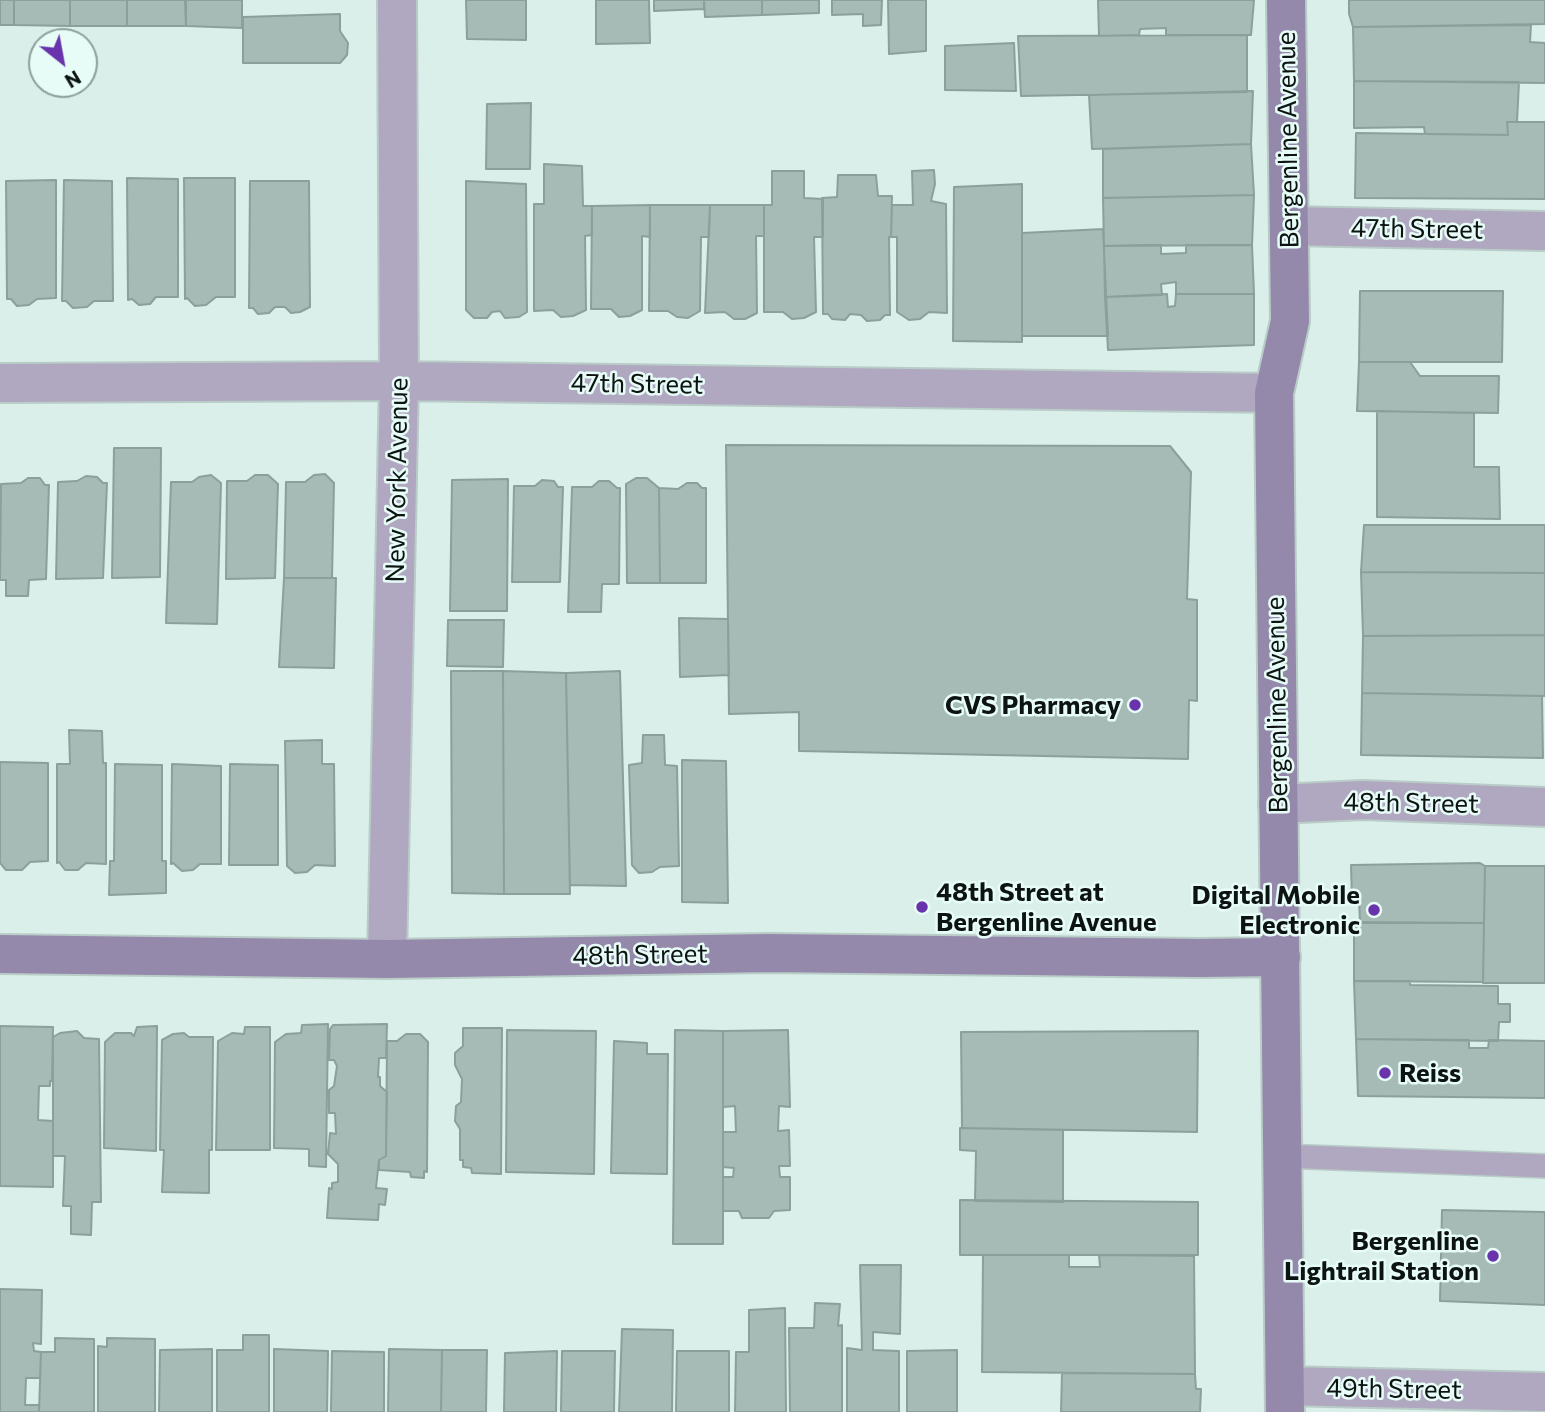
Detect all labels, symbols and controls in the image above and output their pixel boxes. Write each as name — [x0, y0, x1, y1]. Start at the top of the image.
north arrow — [28, 28, 98, 98]
street label: Bergenline Avenue — [1271, 31, 1305, 249]
text: N — [61, 66, 85, 93]
street label: 47th Street — [1350, 212, 1484, 246]
street label: 47th Street — [570, 367, 704, 401]
street label: New York Avenue — [380, 377, 414, 583]
street label: Bergenline Avenue — [1260, 596, 1294, 814]
place label: CVS Pharmacy — [945, 689, 1121, 721]
marker: CVS Pharmacy — [1127, 697, 1143, 713]
street label: 48th Street — [1343, 786, 1479, 820]
place label: 48th Street at Bergenline Avenue — [936, 876, 1157, 938]
place label: Digital Mobile Electronic — [1192, 879, 1360, 940]
marker: 48th Street at Bergenline Avenue — [914, 899, 930, 915]
marker: Digital Mobile Electronic — [1366, 902, 1382, 918]
street label: 48th Street — [572, 938, 708, 972]
place label: Reiss — [1399, 1057, 1461, 1089]
marker: Reiss — [1377, 1065, 1393, 1081]
place label: Bergenline Lightrail Station — [1284, 1225, 1479, 1286]
marker: Bergenline Lightrail Station — [1485, 1248, 1501, 1264]
street label: 49th Street — [1326, 1372, 1462, 1406]

